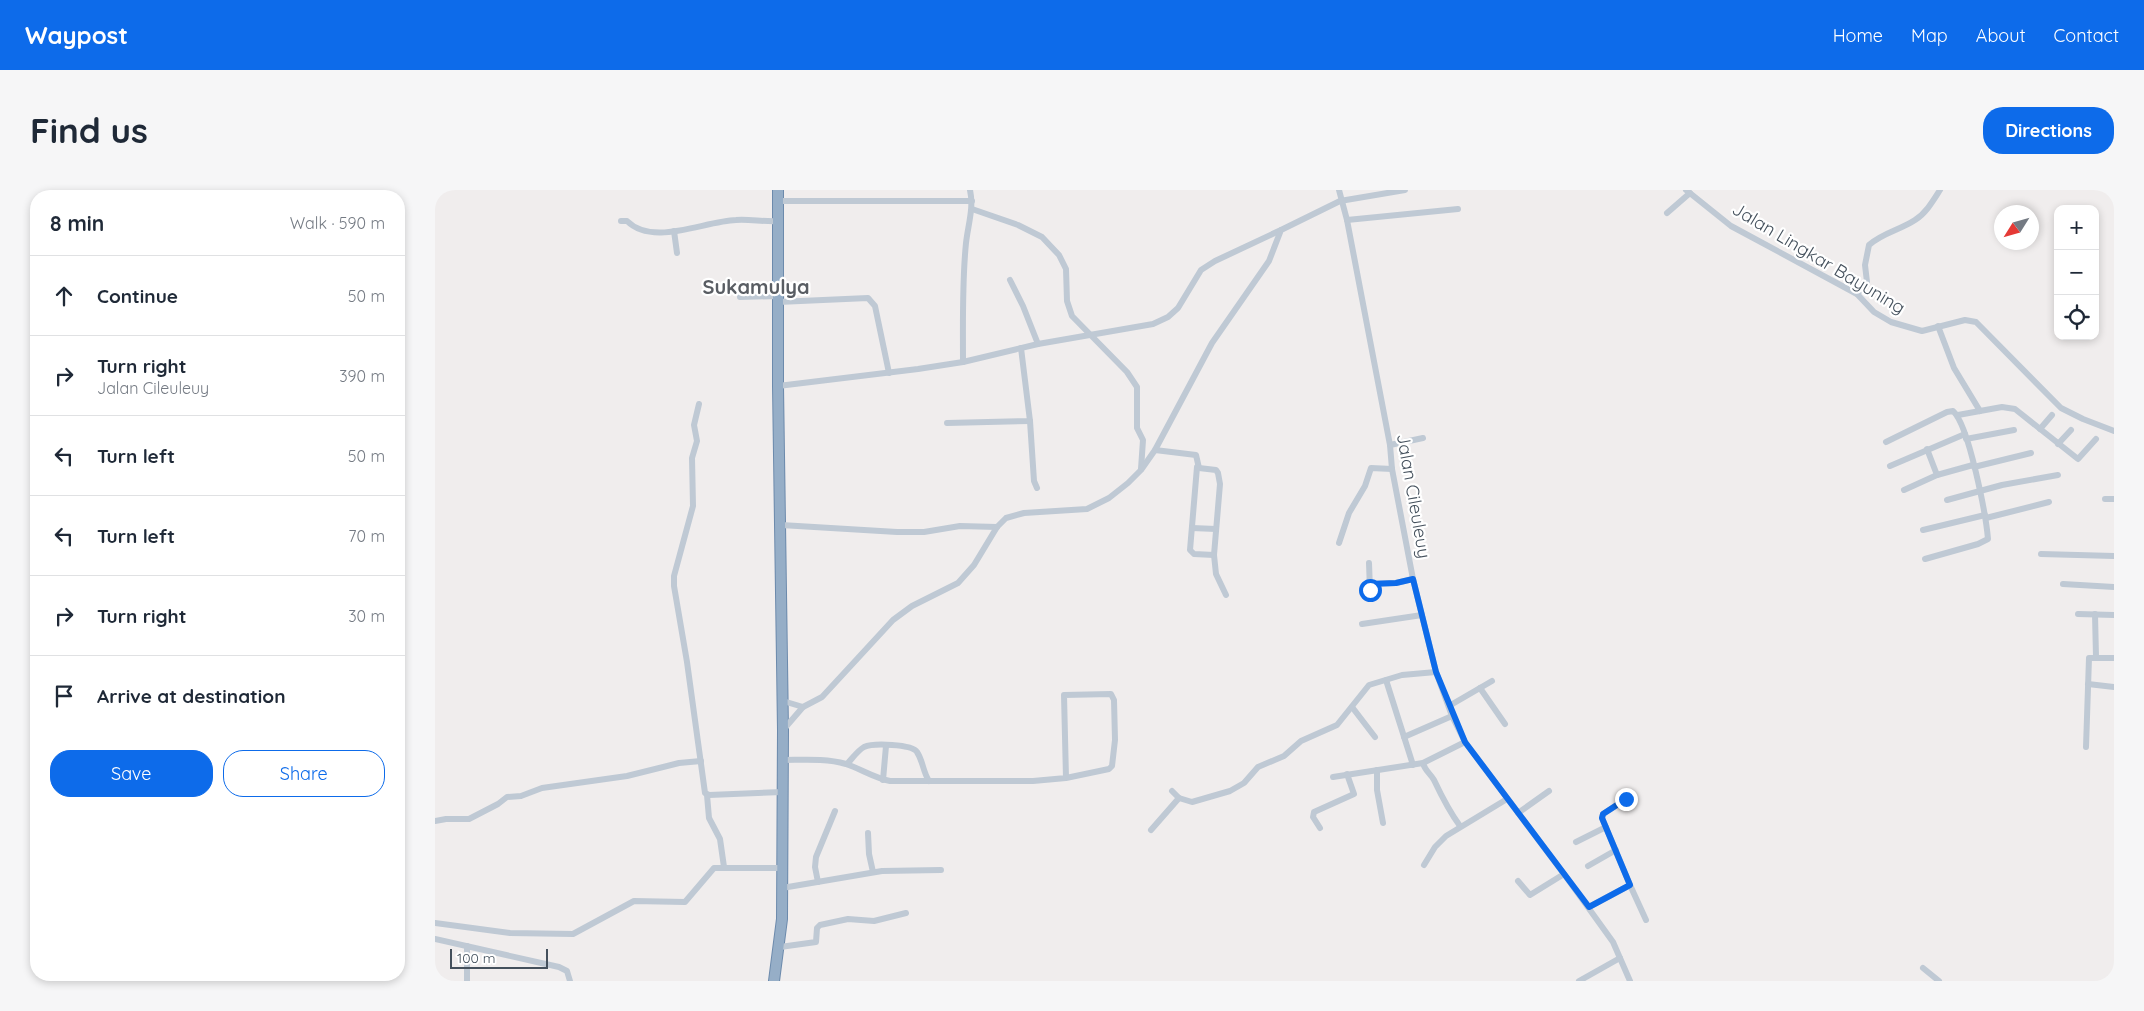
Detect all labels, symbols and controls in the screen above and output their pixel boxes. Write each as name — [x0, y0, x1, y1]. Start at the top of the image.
text: Waypost — [25, 20, 128, 50]
text: Home — [1833, 24, 1883, 47]
text: Map — [1911, 24, 1948, 47]
text: About — [1976, 24, 2026, 47]
text: Contact — [2054, 24, 2119, 47]
button: Directions — [1983, 107, 2114, 154]
text: Find us — [30, 108, 148, 152]
street label: Jalan Lingkar Bayuning — [1728, 197, 1910, 319]
north arrow — [1994, 205, 2039, 250]
map controls — [2054, 205, 2099, 340]
button: + — [2054, 205, 2099, 250]
text: 8 min — [50, 210, 104, 236]
text: Walk · 590 m — [290, 213, 385, 233]
button: − — [2054, 250, 2099, 295]
district label: Sukamulya — [702, 274, 810, 299]
icon: ahead — [50, 282, 78, 310]
text: Continue — [97, 284, 178, 308]
text: 50 m — [348, 286, 385, 306]
button: locate — [2054, 295, 2099, 340]
text: Turn right — [97, 354, 186, 378]
icon: right — [50, 362, 78, 390]
text: 390 m — [339, 366, 385, 386]
text: Jalan Cileuleuy — [97, 378, 209, 398]
street label: Jalan Cileuleuy — [1392, 432, 1436, 560]
icon: left — [50, 442, 78, 470]
text: Turn left — [97, 444, 175, 468]
text: 50 m — [348, 446, 385, 466]
icon: left — [50, 522, 78, 550]
text: Turn left — [97, 524, 175, 548]
text: 70 m — [348, 526, 385, 546]
route start — [1359, 579, 1382, 602]
icon: right — [50, 602, 78, 630]
text: Turn right — [97, 604, 186, 628]
text: 30 m — [348, 606, 385, 626]
icon: arrive — [50, 682, 78, 710]
text: Arrive at destination — [97, 684, 286, 708]
button: Save — [50, 750, 213, 797]
button: Share — [223, 750, 385, 797]
route end — [1615, 788, 1638, 811]
scale bar — [450, 946, 547, 969]
text: 100 m — [457, 949, 495, 967]

